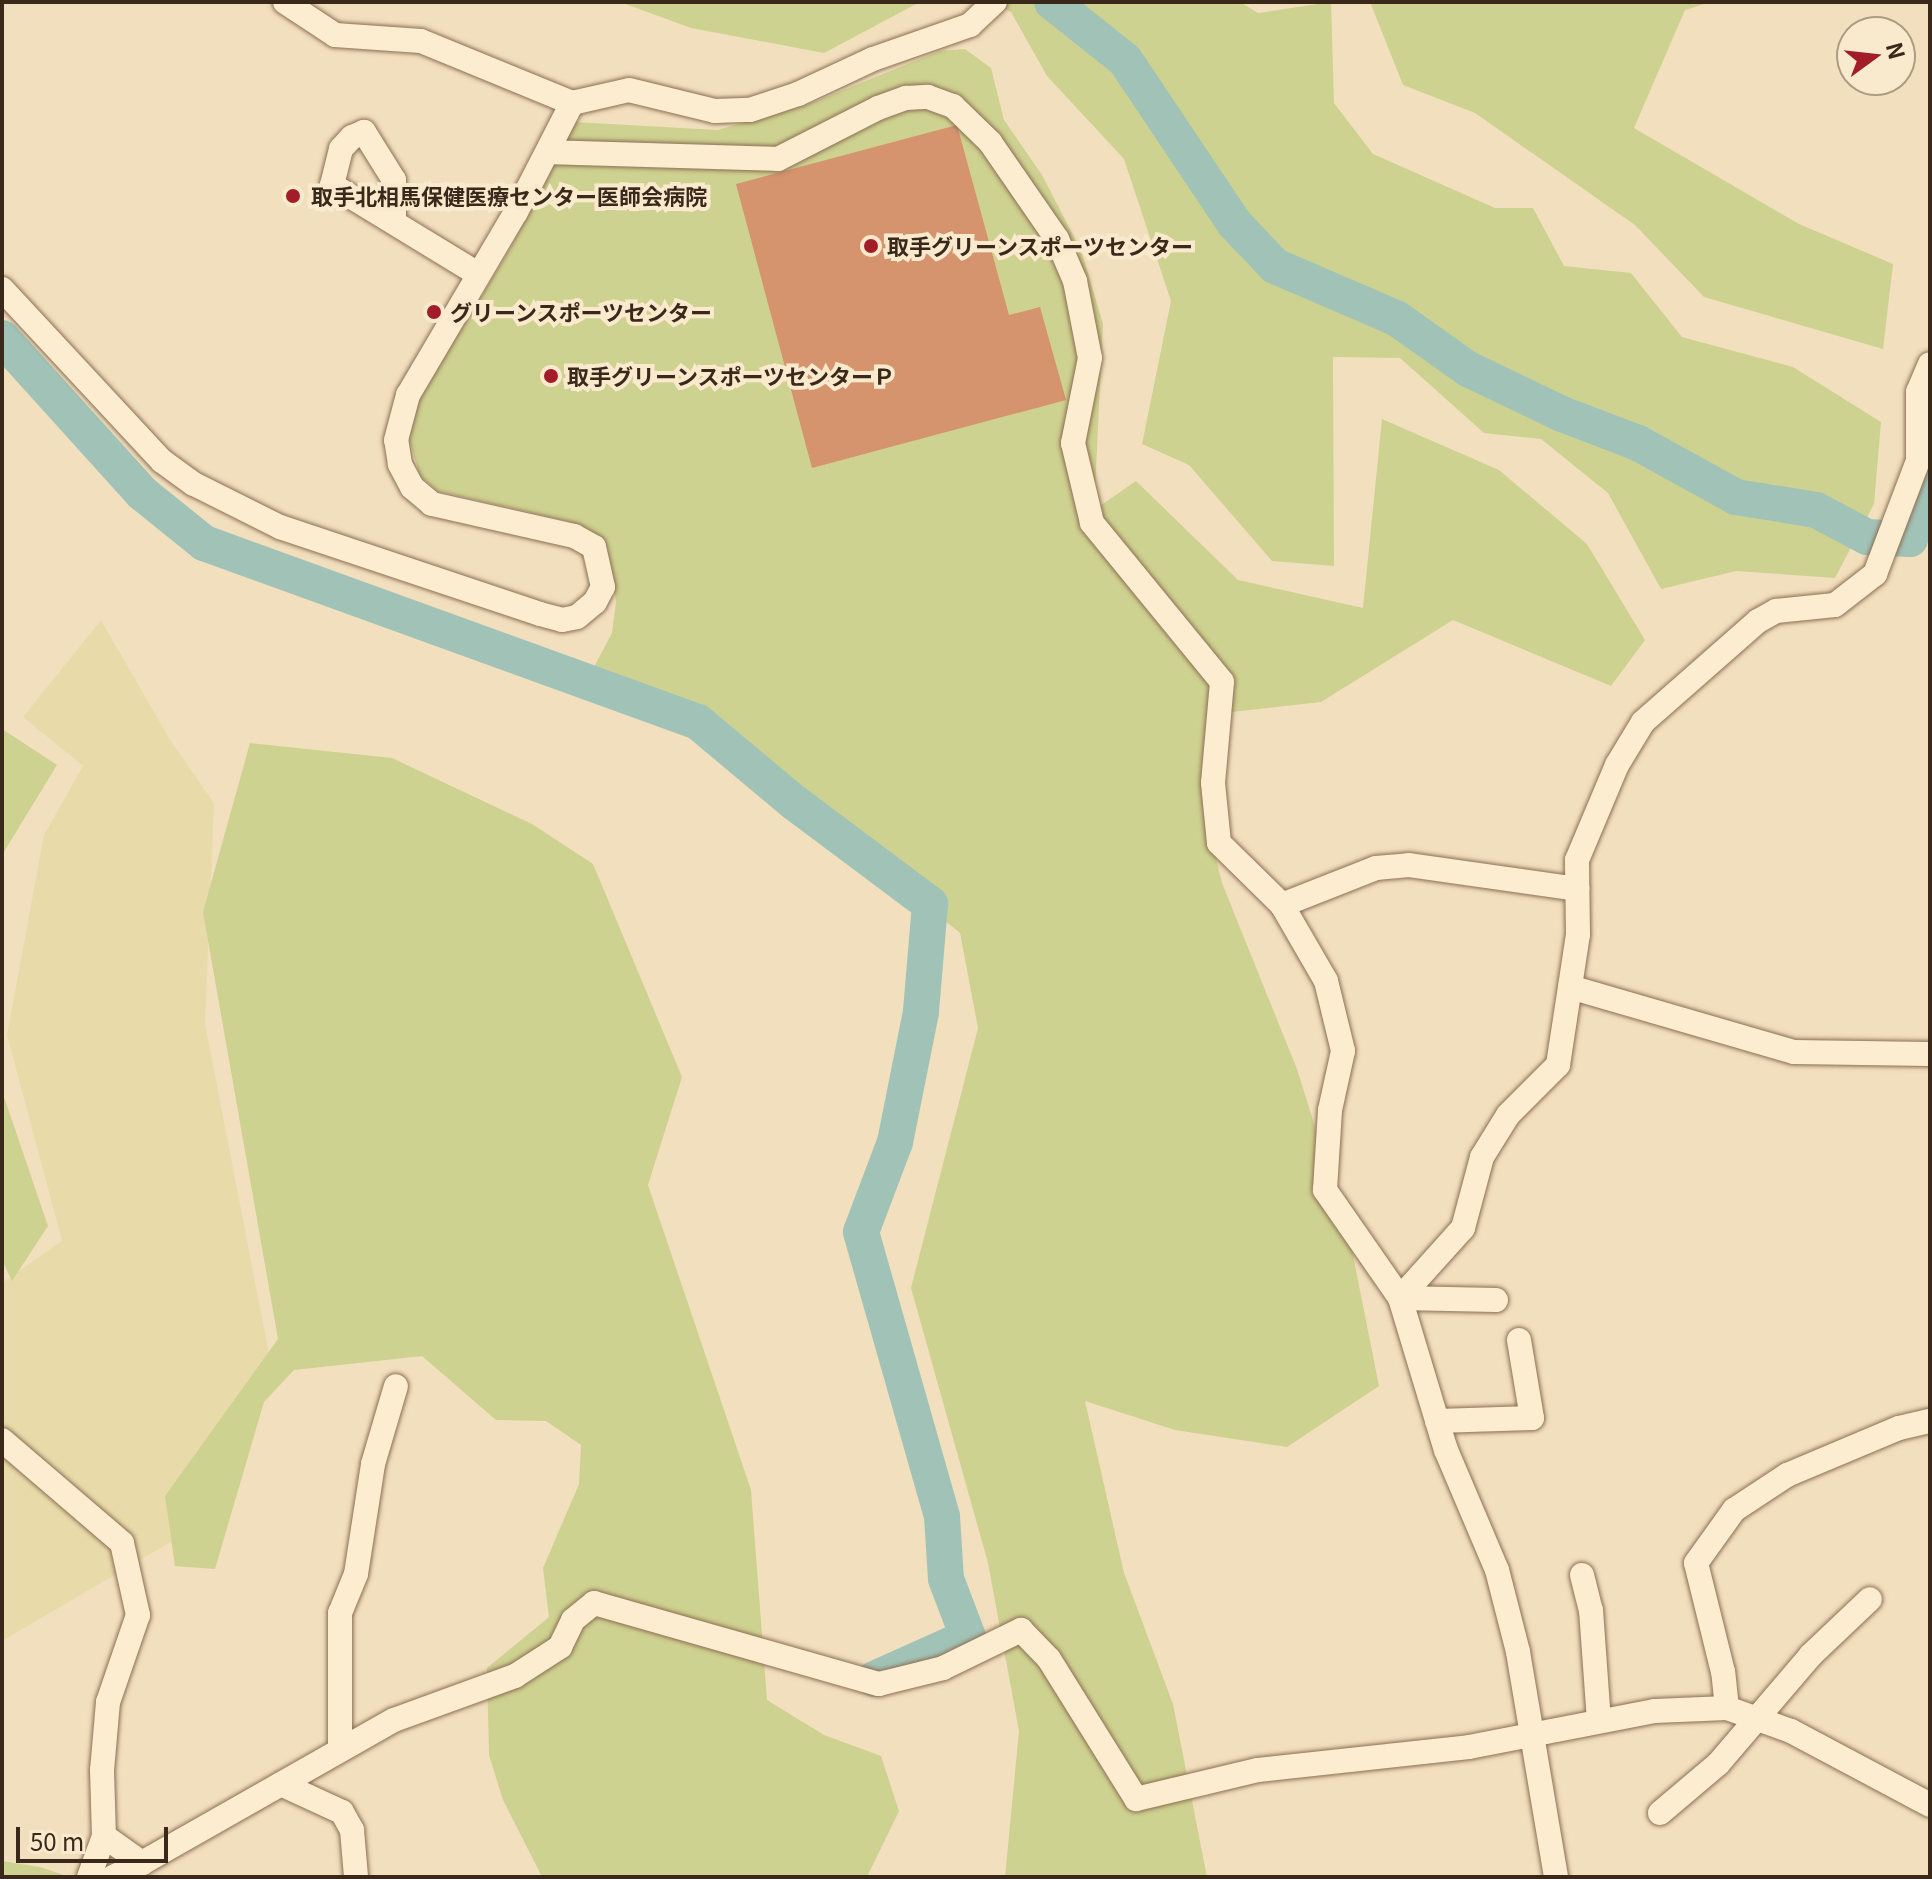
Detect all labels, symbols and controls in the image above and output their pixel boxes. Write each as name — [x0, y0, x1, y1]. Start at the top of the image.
north arrow — [1836, 16, 1916, 96]
text: N — [1880, 38, 1915, 62]
place label: 取手北相馬保健医療センター医師会病院 — [311, 183, 707, 209]
marker: 取手北相馬保健医療センター医師会病院 — [282, 185, 304, 207]
place label: 取手グリーンスポーツセンター — [887, 233, 1195, 259]
marker: 取手グリーンスポーツセンター — [862, 237, 880, 255]
place label: グリーンスポーツセンター — [450, 299, 714, 325]
marker: グリーンスポーツセンター — [425, 303, 443, 321]
place label: 取手グリーンスポーツセンターＰ — [567, 363, 897, 389]
marker: 取手グリーンスポーツセンターＰ — [542, 367, 560, 385]
scale bar — [20, 1811, 172, 1861]
text: 50 m — [30, 1823, 84, 1858]

